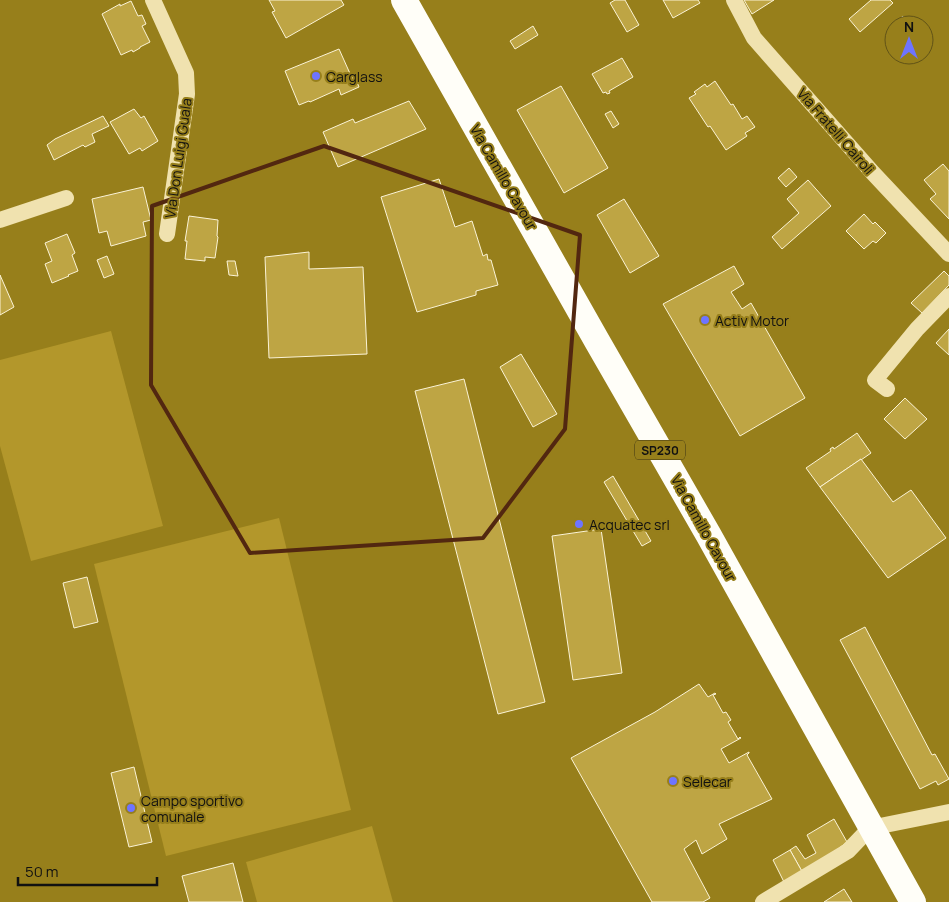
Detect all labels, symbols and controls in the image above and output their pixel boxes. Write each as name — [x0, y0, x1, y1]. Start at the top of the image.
north arrow — [884, 15, 934, 65]
text: N — [904, 17, 914, 36]
place label: Carglass — [326, 67, 383, 86]
marker: Carglass — [310, 70, 322, 82]
street label: Via Fratelli Cairoli — [793, 84, 879, 178]
street label: Via Don Luigi Guala — [160, 97, 196, 219]
street label: Via Camillo Cavour — [466, 121, 542, 233]
place label: Activ Motor — [715, 311, 789, 330]
marker: Activ Motor — [699, 314, 711, 326]
road number: SP230 — [635, 440, 685, 460]
street label: Via Camillo Cavour — [667, 472, 741, 584]
place label: Acquatec srl — [589, 515, 670, 534]
marker: Acquatec srl — [573, 518, 585, 530]
place label: Selecar — [683, 772, 732, 791]
marker: Selecar — [667, 775, 679, 787]
place label: Campo sportivo comunale — [141, 791, 243, 826]
marker: Campo sportivo comunale — [125, 802, 137, 814]
scale bar — [18, 854, 156, 886]
text: 50 m — [25, 861, 59, 882]

